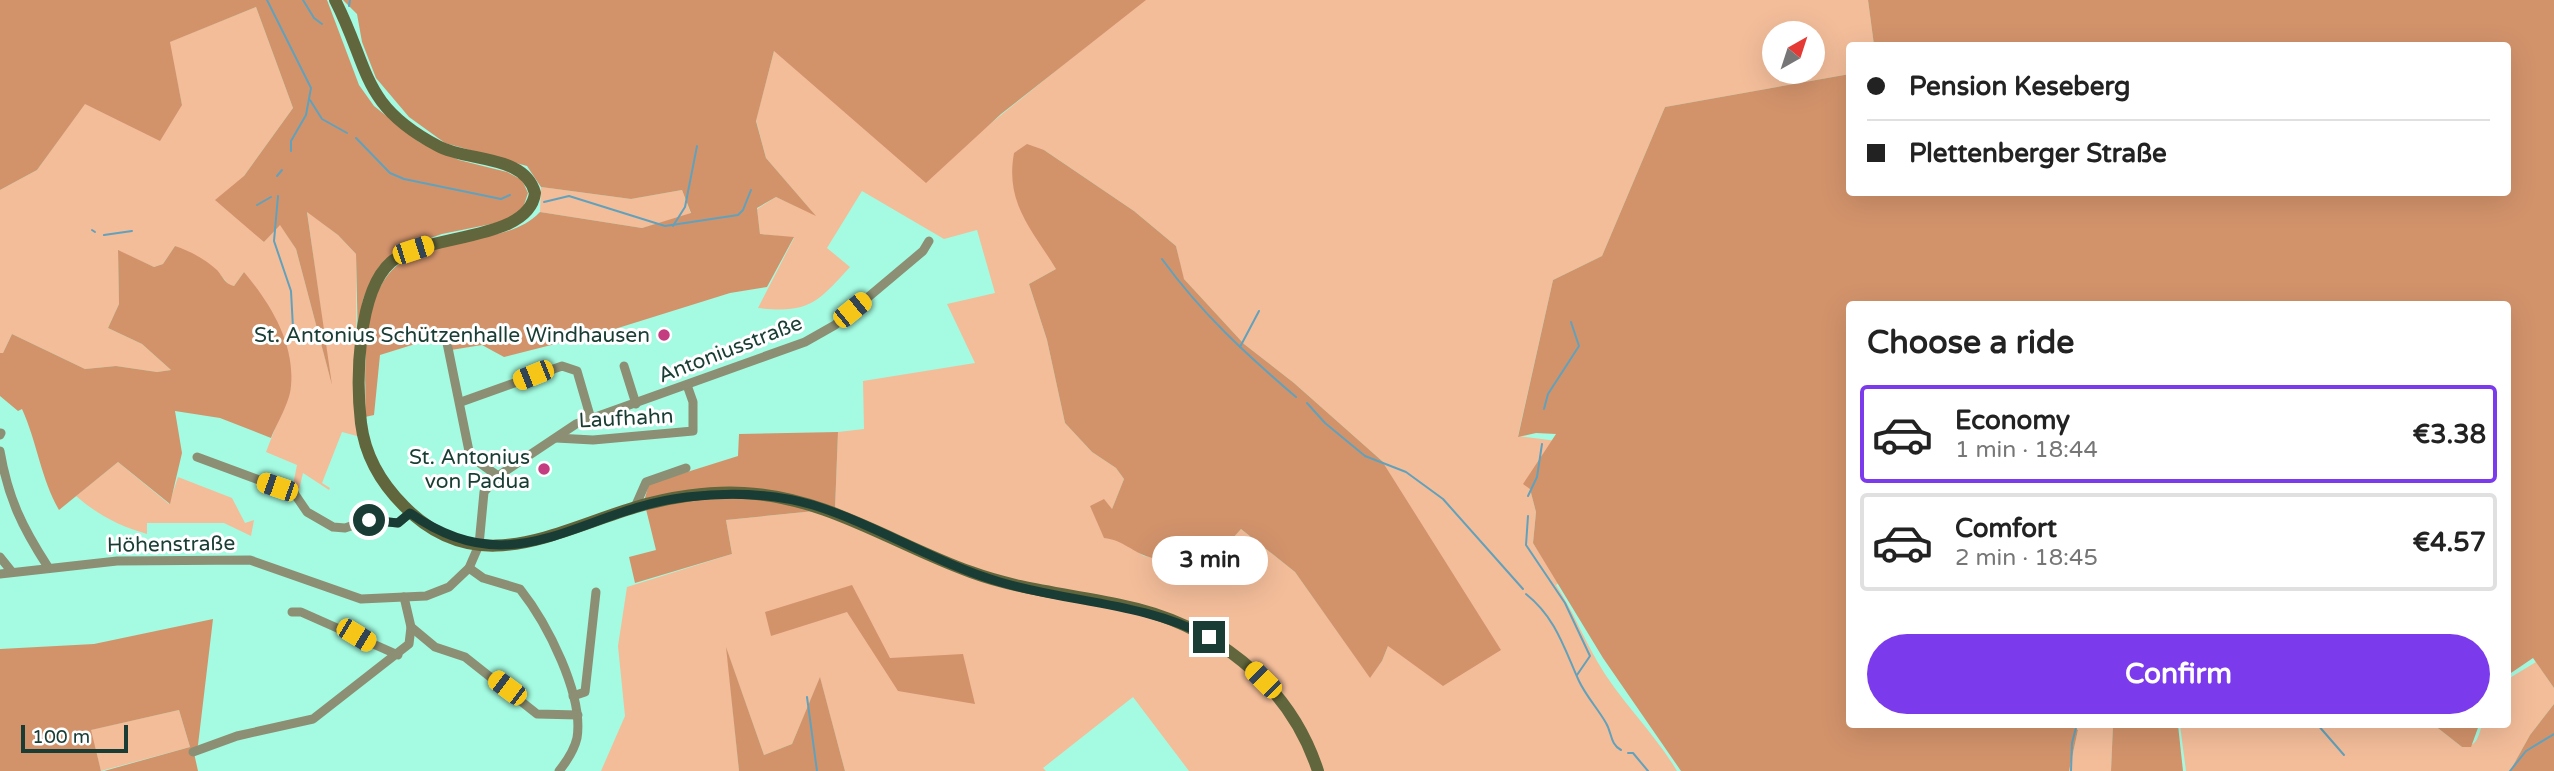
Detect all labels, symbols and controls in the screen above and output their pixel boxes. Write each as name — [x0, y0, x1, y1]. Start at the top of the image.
north arrow — [1762, 21, 1825, 84]
map controls — [1762, 21, 1825, 84]
text: Pension Keseberg — [1909, 71, 2130, 102]
text: Plettenberger Straße — [1909, 138, 2167, 169]
car — [390, 234, 437, 266]
car — [830, 289, 875, 331]
street label: Antoniusstraße — [655, 310, 806, 388]
place label: St. Antonius Schützenhalle Windhausen — [254, 323, 650, 348]
text: Choose a ride — [1867, 324, 2074, 362]
marker: St. Antonius Schützenhalle Windhausen — [656, 327, 672, 343]
car — [510, 357, 557, 393]
icon: car — [1871, 403, 1934, 466]
street label: Laufhahn — [578, 404, 674, 433]
text: Economy — [1955, 405, 2070, 436]
text: €3.38 — [2413, 419, 2486, 450]
text: 1 min · 18:44 — [1955, 436, 2098, 464]
place label: St. Antonius von Padua — [409, 445, 530, 494]
marker: St. Antonius von Padua — [536, 461, 552, 477]
car — [254, 470, 301, 504]
route start — [353, 504, 385, 536]
icon: car — [1871, 511, 1934, 574]
text: Comfort — [1955, 513, 2057, 544]
text: €4.57 — [2413, 527, 2486, 558]
street label: Höhenstraße — [107, 531, 235, 558]
callout: 3 min — [1151, 536, 1267, 584]
text: 2 min · 18:45 — [1955, 544, 2098, 572]
text: 3 min — [1179, 546, 1241, 574]
car — [333, 615, 380, 655]
route end — [1193, 621, 1225, 653]
button: Confirm — [1867, 634, 2490, 714]
car — [1241, 658, 1286, 702]
car — [484, 667, 531, 709]
scale bar — [21, 722, 128, 754]
text: 100 m — [32, 726, 90, 748]

